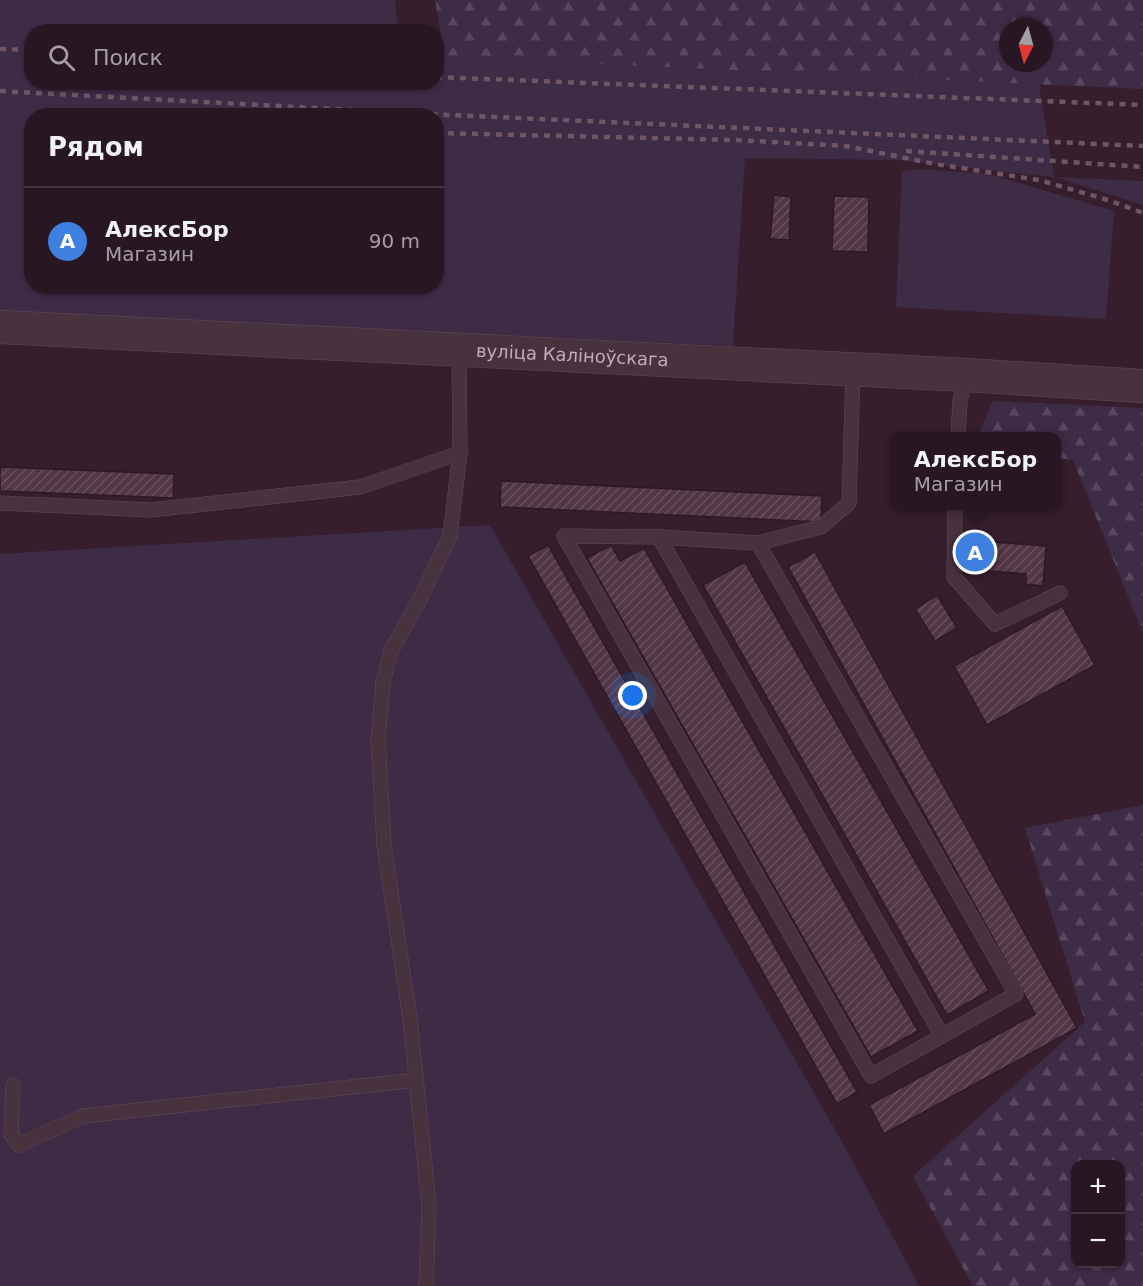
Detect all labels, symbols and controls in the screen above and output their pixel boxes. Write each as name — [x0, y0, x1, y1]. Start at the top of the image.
north arrow — [999, 18, 1053, 72]
search box — [24, 24, 444, 90]
icon: search — [45, 41, 78, 74]
text: Поиск — [93, 45, 163, 70]
text: Рядом — [48, 132, 144, 162]
text: АлексБор — [105, 217, 229, 242]
text: A — [60, 229, 75, 253]
text: 90 m — [369, 229, 420, 253]
text: Магазин — [105, 242, 194, 266]
street label: вуліца Каліноўскага — [475, 340, 669, 370]
popup — [890, 432, 1061, 510]
text: АлексБор — [914, 447, 1037, 472]
text: Магазин — [914, 472, 1003, 496]
pin: A — [956, 530, 994, 574]
your location — [618, 681, 647, 710]
map controls — [1071, 1160, 1125, 1268]
button: + — [1071, 1160, 1125, 1214]
button: − — [1071, 1214, 1125, 1268]

